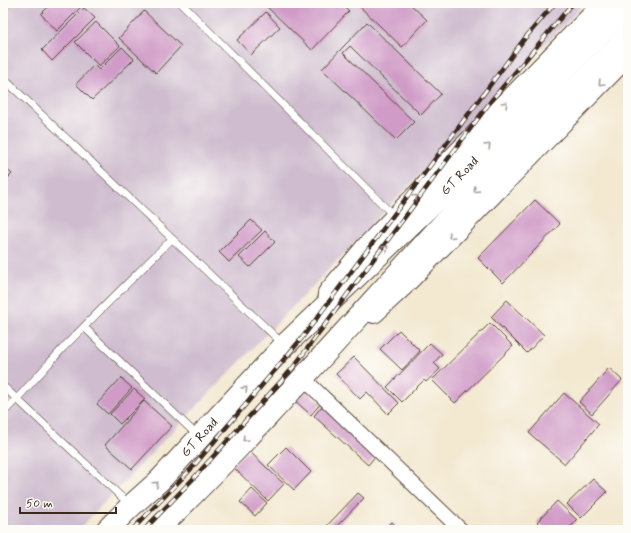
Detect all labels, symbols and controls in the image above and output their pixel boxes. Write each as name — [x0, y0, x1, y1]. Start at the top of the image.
one-way arrow — [598, 78, 606, 86]
one-way arrow — [501, 101, 508, 109]
one-way arrow — [483, 143, 491, 151]
street label: GT Road — [437, 153, 482, 199]
one-way arrow — [473, 185, 481, 193]
one-way arrow — [410, 194, 418, 202]
one-way arrow — [449, 231, 456, 239]
one-way arrow — [381, 245, 389, 252]
one-way arrow — [240, 386, 247, 394]
street label: GT Road — [177, 414, 222, 461]
one-way arrow — [242, 434, 250, 442]
one-way arrow — [151, 481, 159, 489]
scale bar — [20, 489, 116, 515]
text: 50 m — [26, 496, 53, 512]

